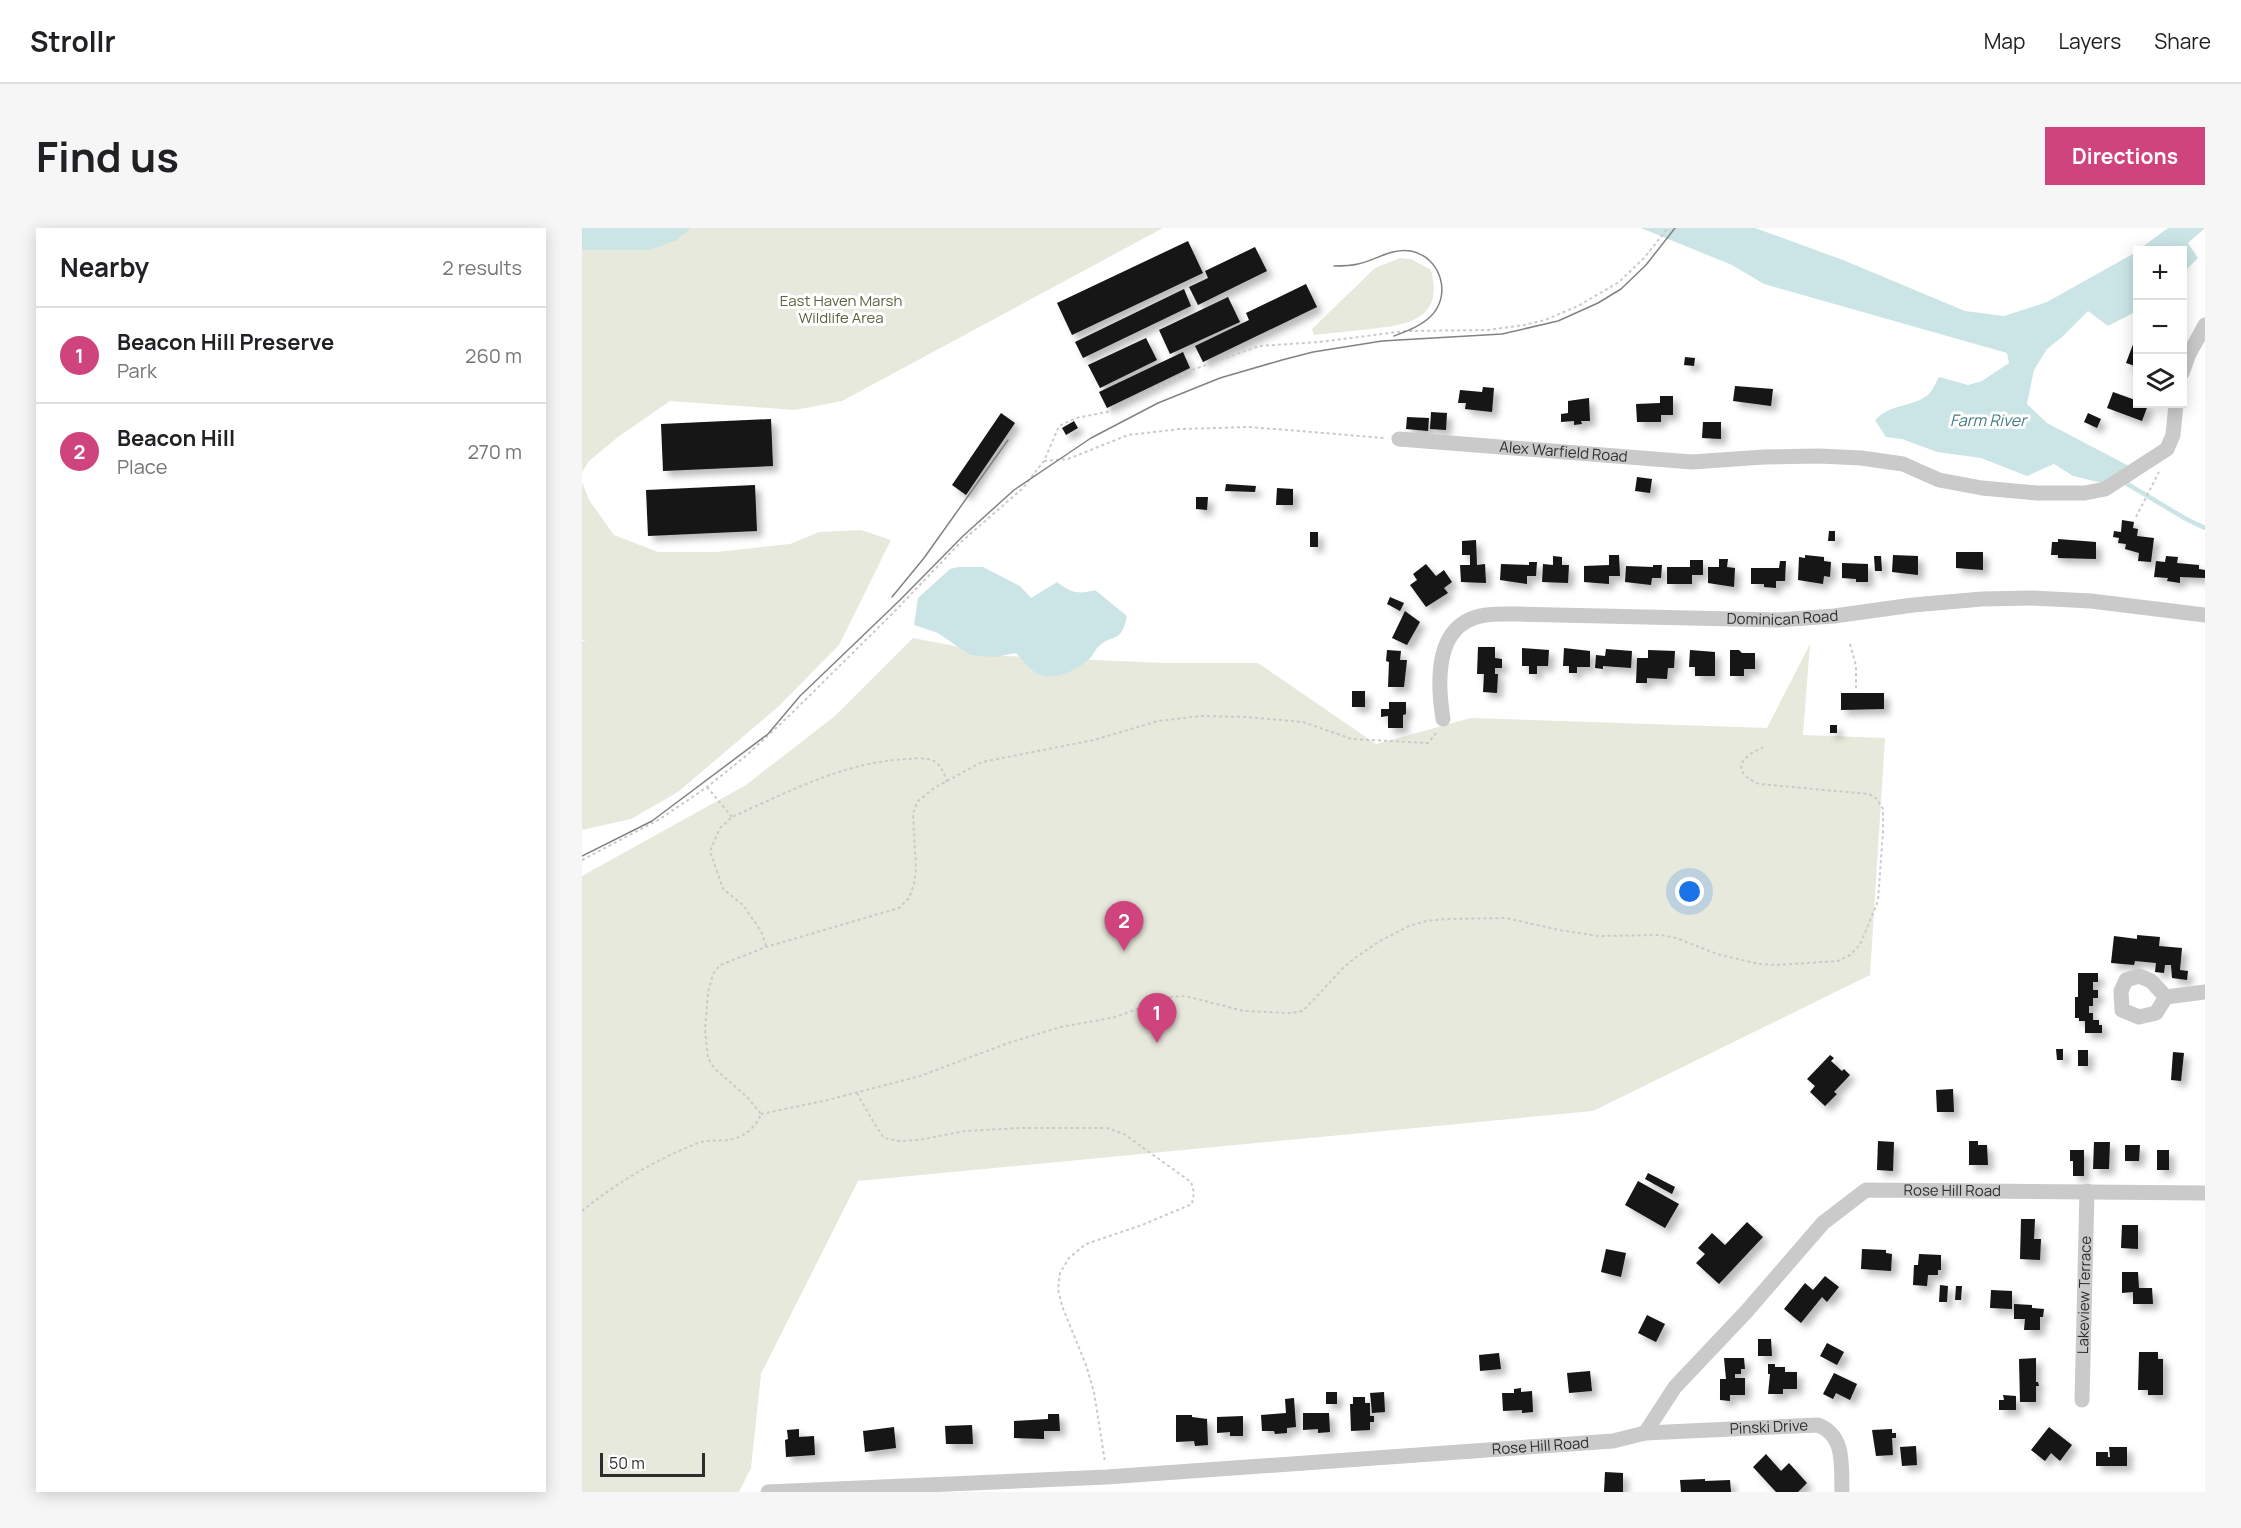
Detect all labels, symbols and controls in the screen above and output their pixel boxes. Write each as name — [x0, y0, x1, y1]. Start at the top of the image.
text: Strollr — [30, 22, 116, 60]
text: Map — [1984, 27, 2025, 55]
text: Layers — [2058, 27, 2121, 55]
text: Share — [2154, 27, 2211, 55]
text: Find us — [36, 127, 179, 185]
button: Directions — [2045, 127, 2205, 185]
map controls — [2133, 246, 2187, 408]
button: + — [2133, 246, 2187, 300]
text: Nearby — [60, 249, 149, 285]
text: 2 results — [442, 254, 522, 281]
park label: East Haven Marsh Wildlife Area — [780, 290, 902, 328]
button: − — [2133, 300, 2187, 354]
text: Beacon Hill Preserve — [117, 327, 334, 357]
text: 1 — [75, 342, 84, 369]
text: 260 m — [465, 342, 522, 369]
button: layers — [2133, 354, 2187, 408]
text: Park — [117, 357, 157, 384]
water label: Farm River — [1950, 409, 2028, 431]
text: Beacon Hill — [117, 423, 235, 453]
street label: Alex Warfield Road — [1499, 436, 1628, 467]
text: 2 — [74, 438, 85, 465]
text: 270 m — [467, 438, 522, 465]
text: Place — [117, 453, 167, 480]
street label: Dominican Road — [1726, 605, 1839, 630]
your location — [1675, 877, 1704, 906]
pin: 2 — [1104, 902, 1144, 951]
pin: 1 — [1138, 994, 1176, 1043]
street label: Rose Hill Road — [1904, 1179, 2001, 1201]
street label: Lakeview Terrace — [2072, 1235, 2096, 1354]
street label: Pinski Drive — [1729, 1414, 1809, 1439]
street label: Rose Hill Road — [1491, 1432, 1590, 1460]
scale bar — [600, 1450, 705, 1478]
text: 50 m — [609, 1452, 645, 1474]

